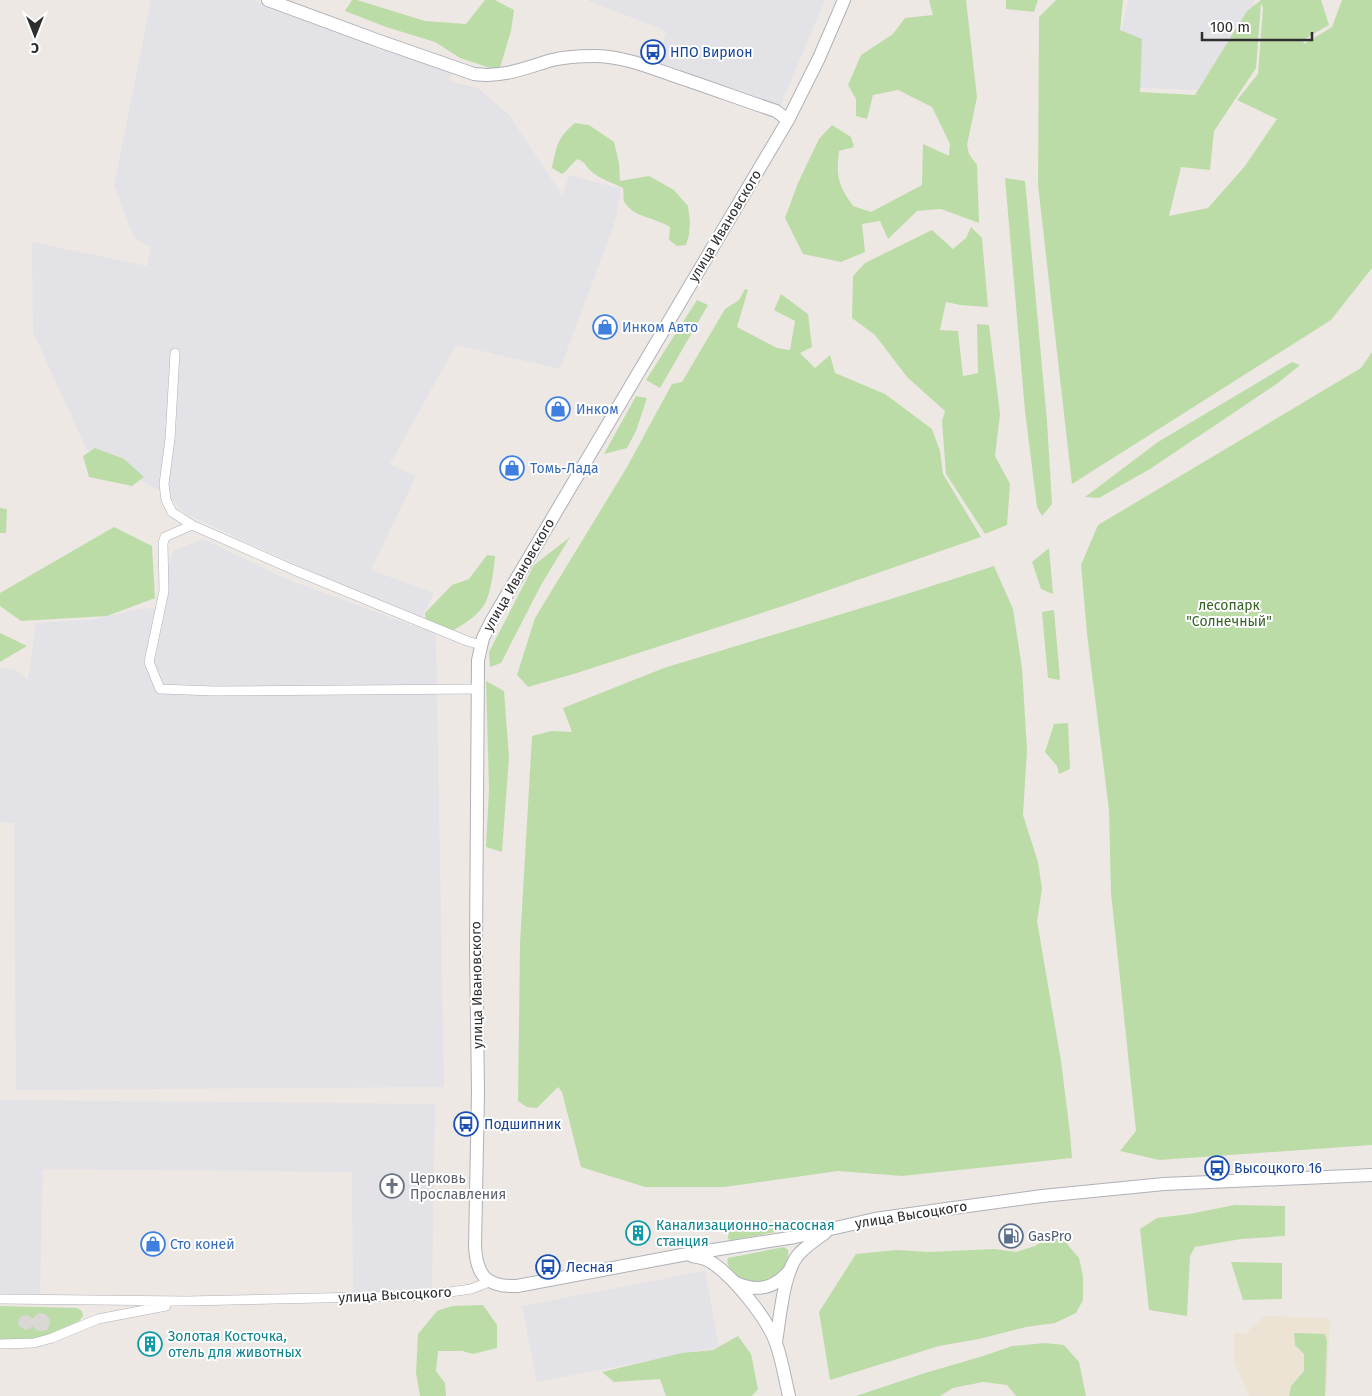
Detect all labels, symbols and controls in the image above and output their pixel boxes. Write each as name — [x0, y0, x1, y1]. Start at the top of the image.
north arrow — [10, 10, 60, 60]
scale bar — [1202, 10, 1312, 42]
text: 100 m — [1210, 18, 1250, 36]
text: С — [31, 39, 39, 56]
bus stop icon: НПО Вирион — [640, 39, 666, 65]
place label: НПО Вирион — [670, 44, 752, 61]
street label: улица Ивановского — [685, 167, 765, 285]
shop icon: Инком Авто — [592, 314, 618, 340]
place label: Инком Авто — [622, 319, 698, 336]
shop icon: Инком — [545, 396, 571, 422]
place label: Инком — [576, 401, 619, 418]
shop icon: Томь-Лада — [499, 455, 525, 481]
place label: Томь-Лада — [530, 460, 599, 477]
street label: улица Ивановского — [480, 515, 558, 635]
park label: лесопарк "Солнечный" — [1186, 597, 1272, 630]
street label: улица Ивановского — [467, 921, 487, 1049]
bus stop icon: Подшипник — [453, 1111, 479, 1137]
place label: Подшипник — [484, 1116, 562, 1133]
bus stop icon: Высоцкого 16 — [1204, 1155, 1230, 1181]
place label: Высоцкого 16 — [1234, 1160, 1322, 1177]
place label: Церковь Прославления — [410, 1170, 506, 1203]
church icon: Церковь Прославления — [379, 1173, 405, 1199]
street label: улица Высоцкого — [854, 1198, 968, 1232]
place label: Канализационно-насосная станция — [656, 1217, 835, 1250]
building icon: Канализационно-насосная станция — [625, 1220, 651, 1246]
fuel station icon: GasPro — [998, 1223, 1024, 1249]
place label: GasPro — [1028, 1228, 1072, 1245]
shop icon: Сто коней — [140, 1231, 166, 1257]
place label: Сто коней — [170, 1236, 235, 1253]
bus stop icon: Лесная — [535, 1254, 561, 1280]
place label: Лесная — [566, 1259, 613, 1276]
street label: улица Высоцкого — [338, 1284, 452, 1306]
place label: Золотая Косточка, отель для животных — [168, 1328, 302, 1361]
building icon: Золотая Косточка, отель для животных — [137, 1331, 163, 1357]

